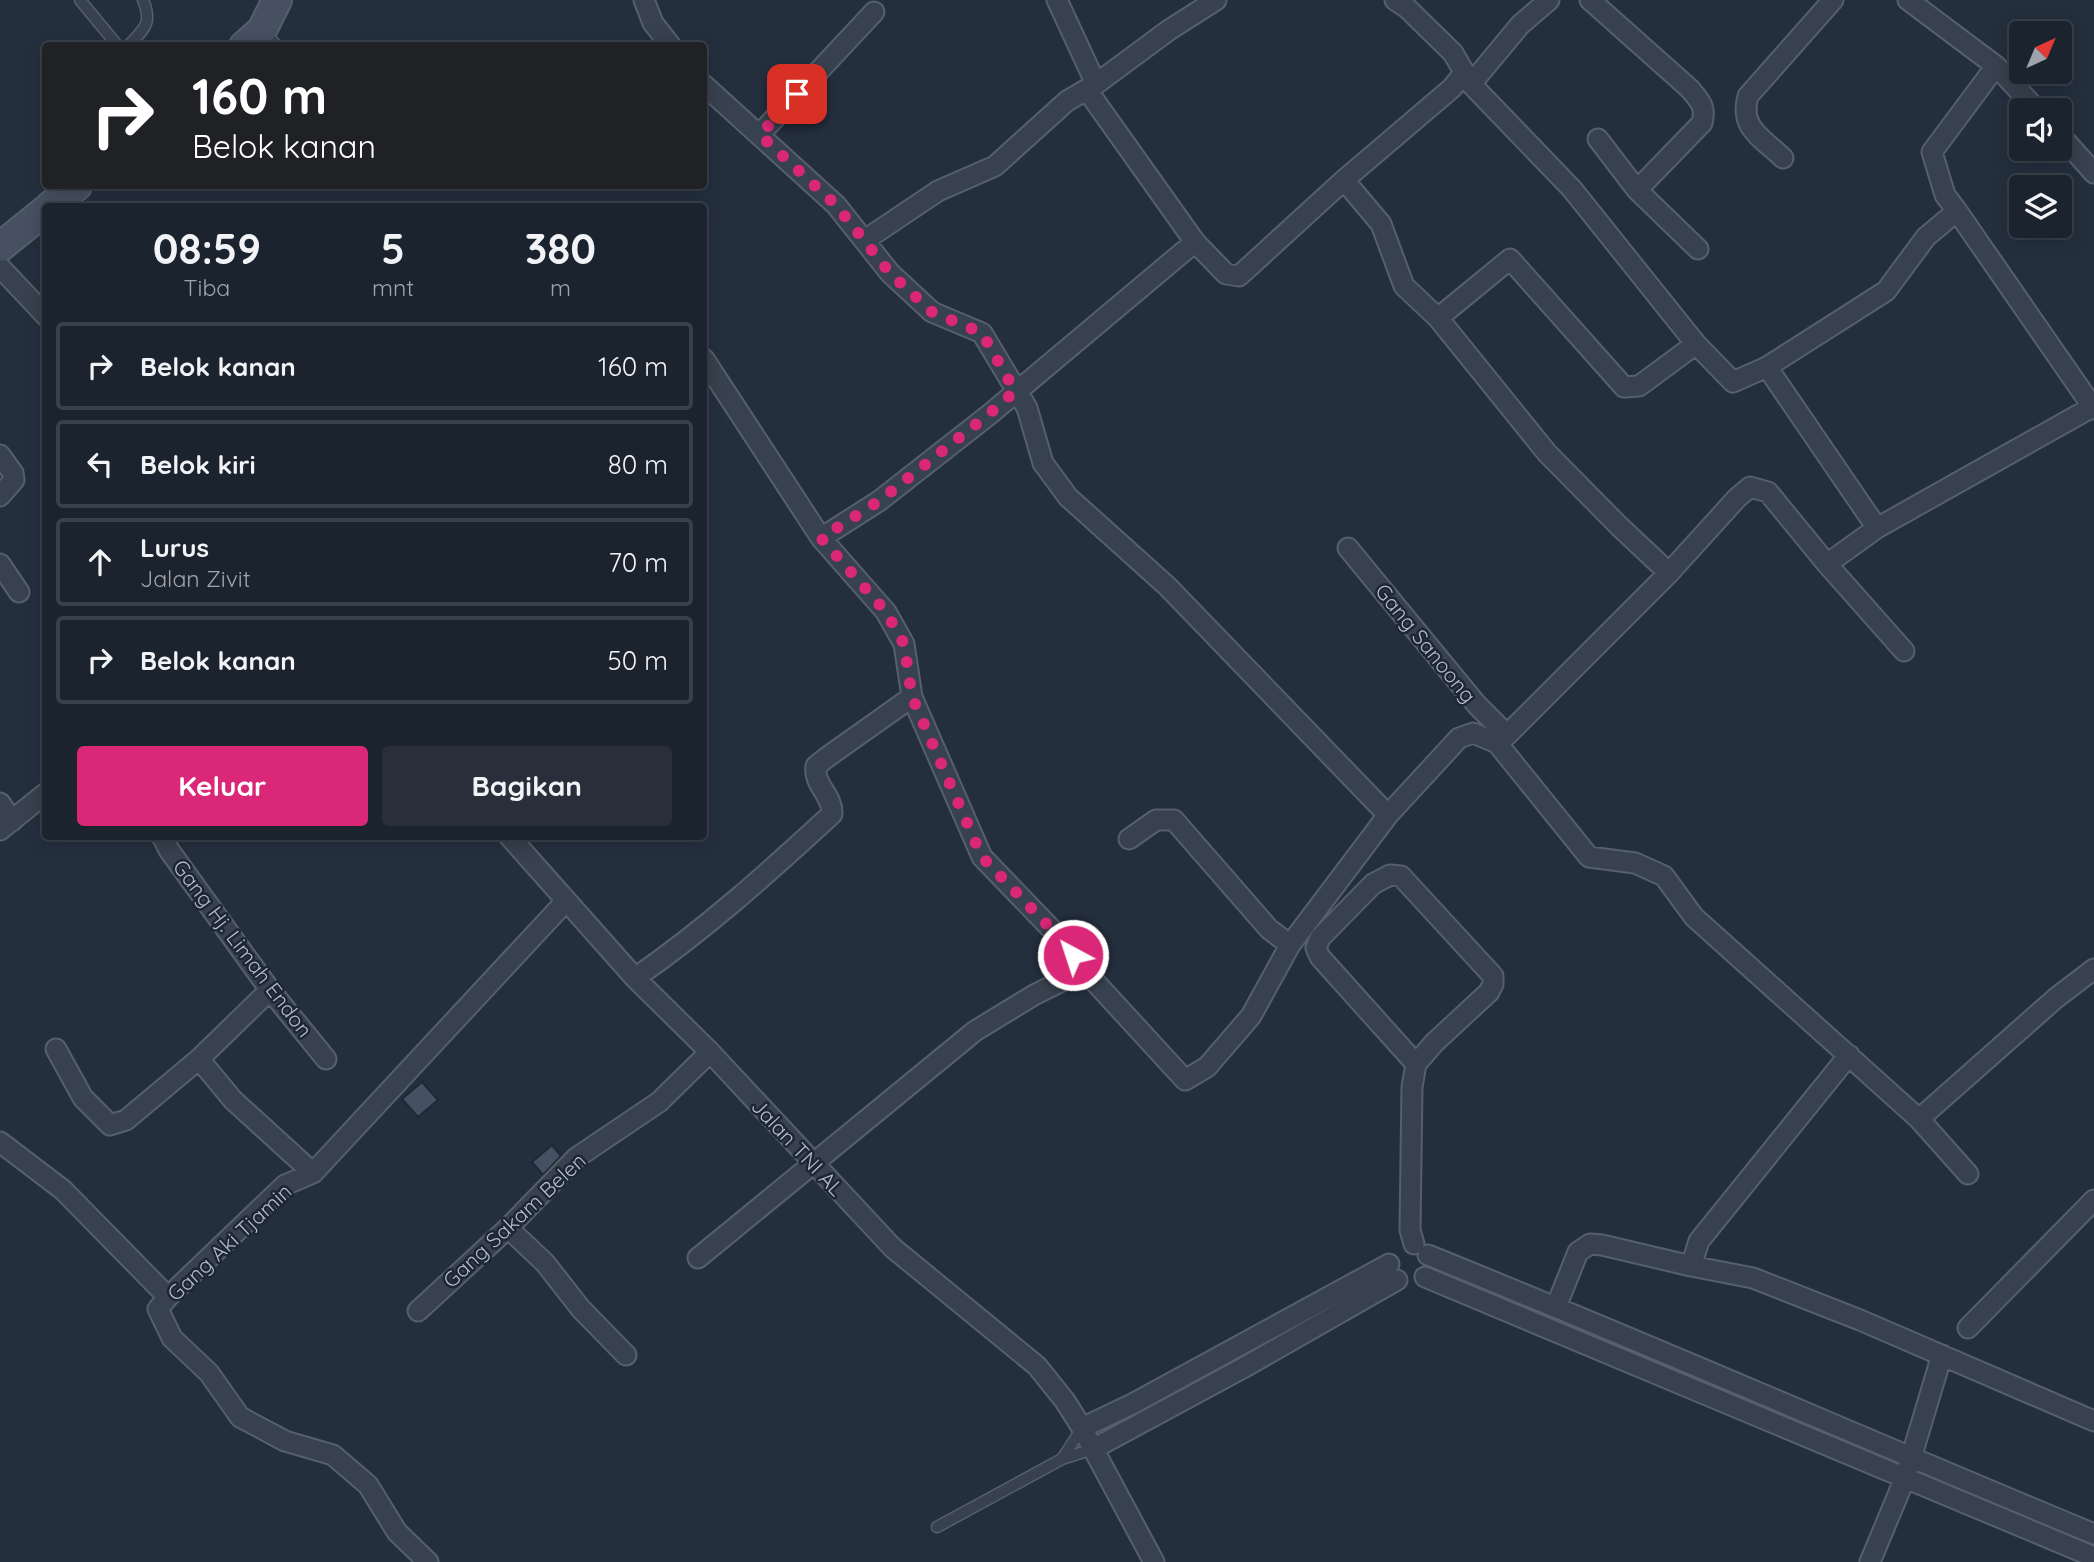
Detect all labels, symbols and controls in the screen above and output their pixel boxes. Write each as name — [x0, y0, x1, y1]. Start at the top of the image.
north arrow — [2009, 21, 2072, 84]
map controls — [2009, 21, 2072, 238]
pin — [767, 64, 827, 124]
text: 160 m — [192, 65, 327, 126]
icon: right — [77, 70, 168, 161]
icon: arrive — [778, 75, 816, 113]
button: sound — [2009, 98, 2072, 161]
text: Belok kanan — [192, 126, 376, 166]
button: layers — [2009, 175, 2072, 238]
text: 08:59 — [153, 222, 261, 275]
text: 5 — [381, 222, 405, 275]
text: 380 — [525, 222, 596, 275]
text: Tiba — [184, 273, 230, 302]
text: mnt — [372, 273, 414, 302]
text: m — [550, 273, 571, 302]
icon: right — [81, 347, 119, 385]
text: Belok kanan — [140, 350, 296, 383]
text: 160 m — [598, 350, 668, 383]
icon: left — [81, 445, 119, 483]
text: Belok kiri — [140, 448, 256, 481]
text: 80 m — [608, 448, 668, 481]
text: Lurus — [140, 531, 209, 564]
icon: ahead — [81, 543, 119, 581]
text: 70 m — [608, 546, 668, 579]
text: Jalan Zivit — [140, 564, 251, 593]
street label: Gang Sanoong — [1370, 578, 1482, 708]
icon: right — [81, 641, 119, 679]
text: Belok kanan — [140, 644, 296, 677]
text: 50 m — [608, 644, 668, 677]
button: Keluar — [77, 746, 368, 826]
button: Bagikan — [382, 746, 672, 826]
street label: Gang Hj. Limah Endon — [168, 854, 318, 1042]
position arrow — [1036, 918, 1110, 992]
street label: Jalan TNI AL — [746, 1093, 850, 1201]
street label: Gang Sakam Belen — [437, 1147, 591, 1293]
street label: Gang Aki Tjamin — [161, 1178, 297, 1306]

